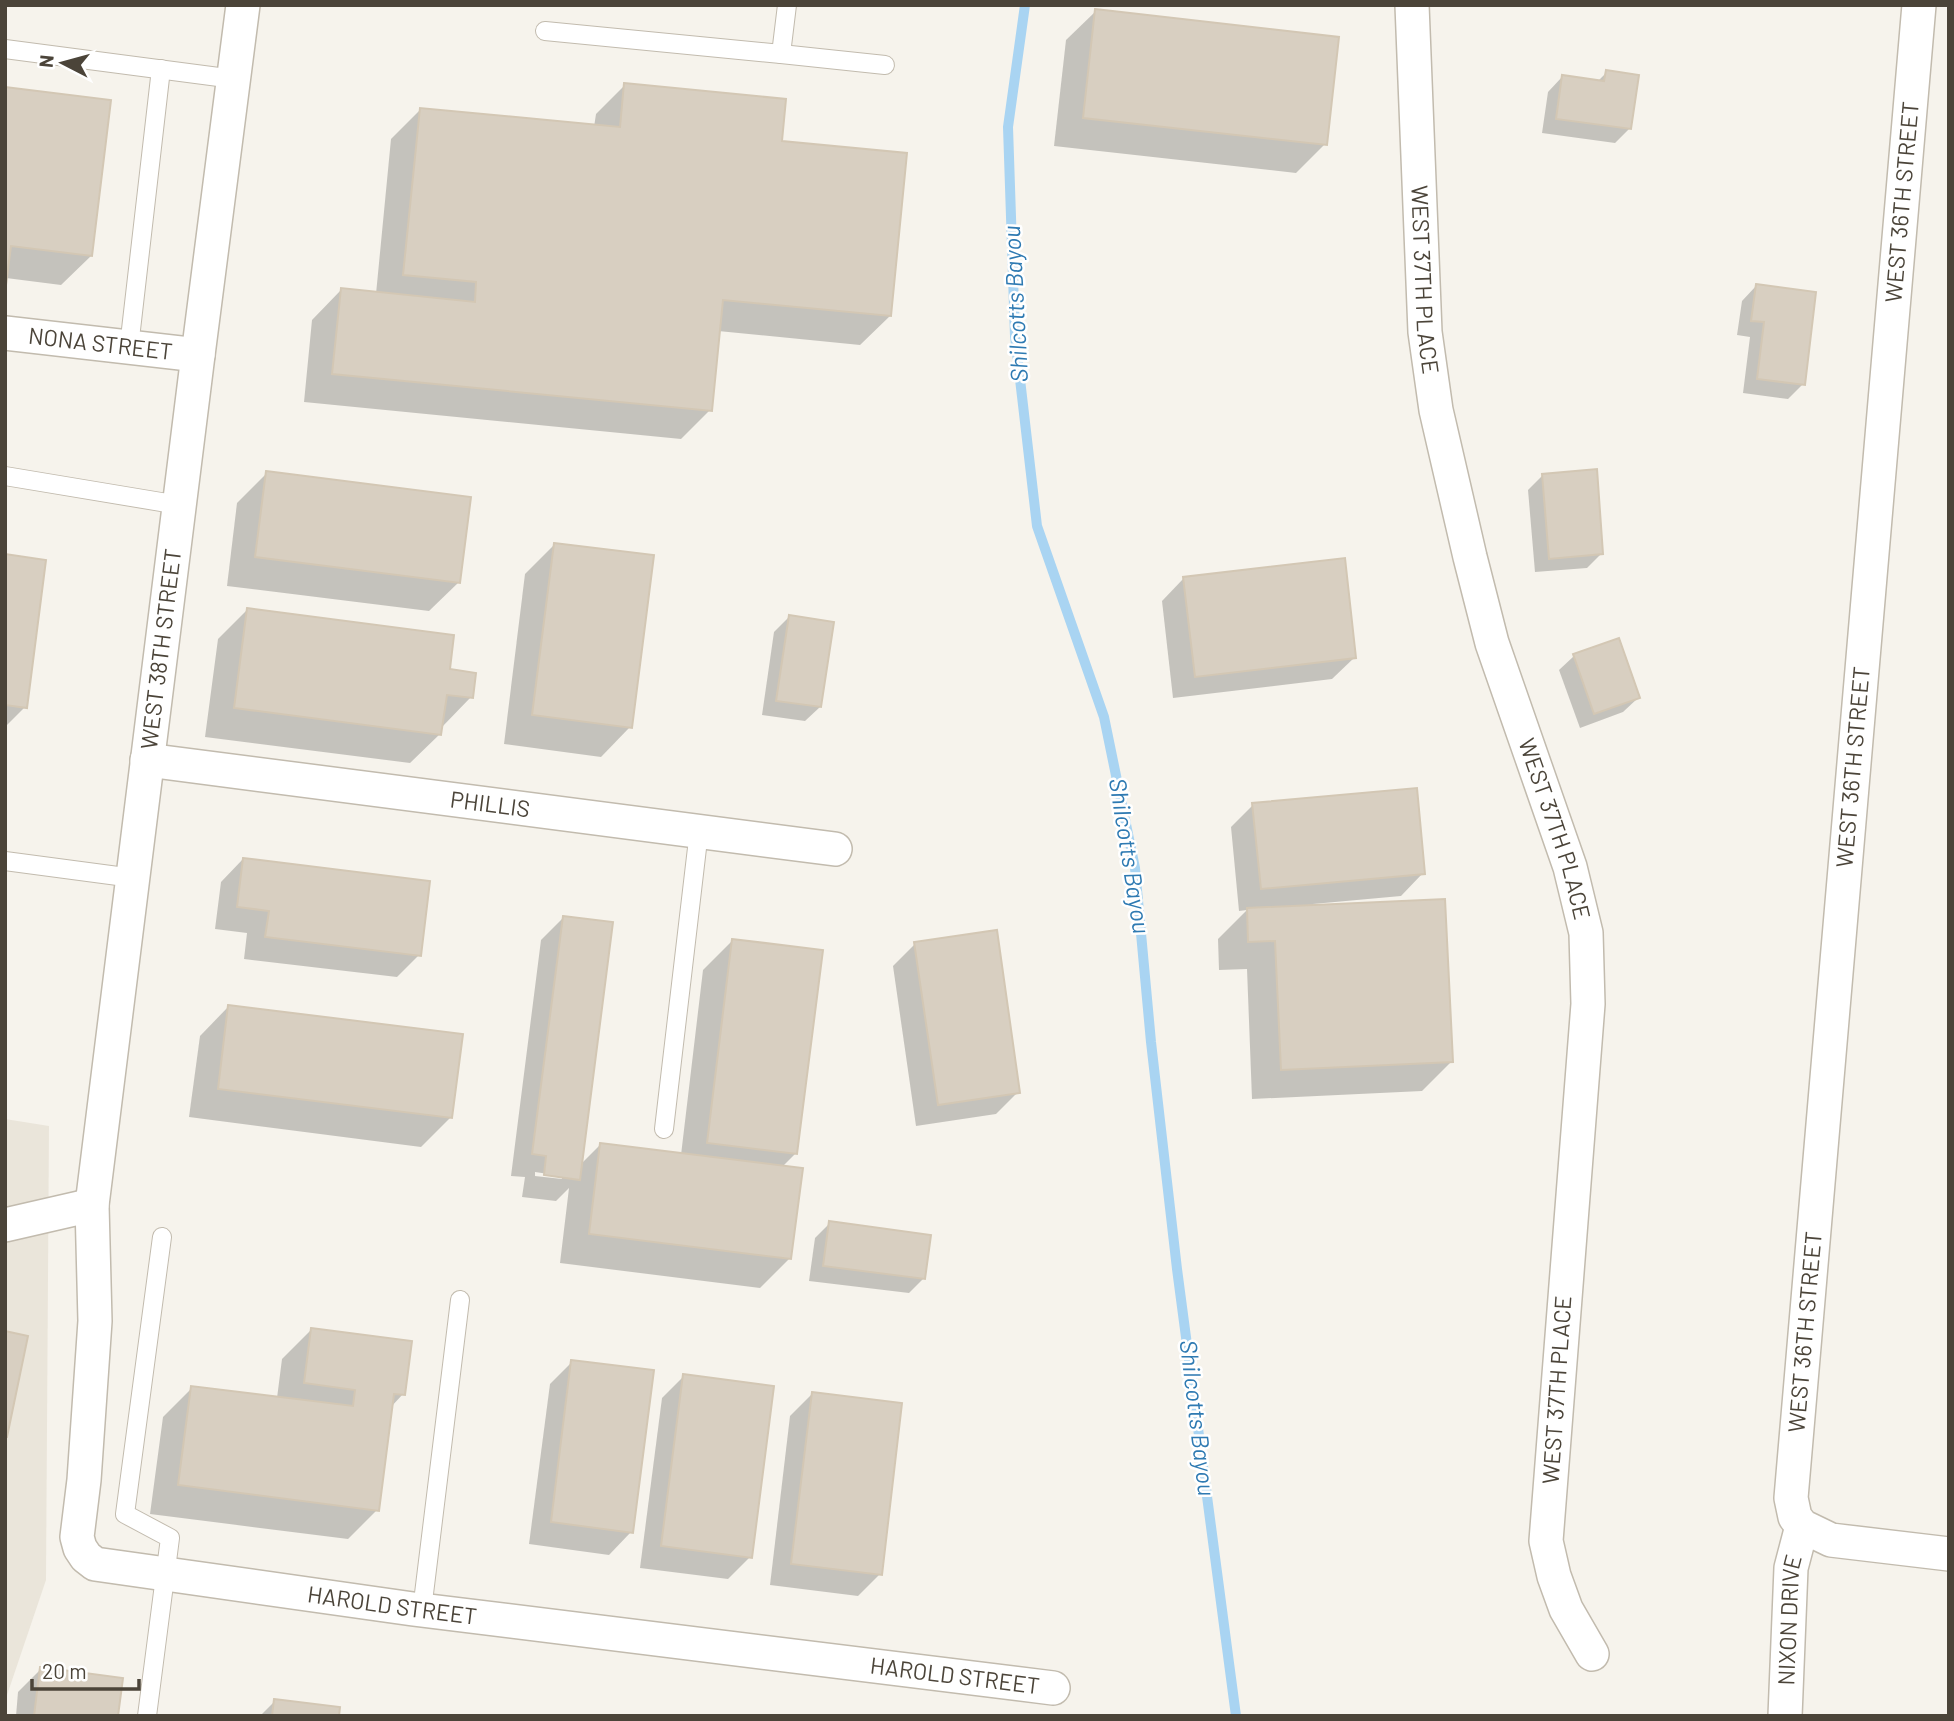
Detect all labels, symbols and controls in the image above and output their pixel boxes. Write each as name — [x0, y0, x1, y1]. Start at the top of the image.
north arrow — [28, 28, 98, 98]
text: N — [33, 54, 58, 69]
street label: WEST 36TH STREET — [1878, 100, 1924, 304]
street label: WEST 37TH PLACE — [1406, 185, 1446, 376]
water label: Shilcotts Bayou — [996, 225, 1033, 383]
street label: NONA STREET — [27, 321, 174, 365]
street label: WEST 38TH STREET — [134, 547, 186, 751]
street label: WEST 36TH STREET — [1829, 665, 1875, 869]
street label: WEST 37TH PLACE — [1513, 734, 1597, 922]
water label: Shilcotts Bayou — [1104, 776, 1157, 936]
street label: PHILLIS — [449, 784, 532, 822]
street label: WEST 36TH STREET — [1781, 1230, 1827, 1434]
street label: WEST 37TH PLACE — [1535, 1295, 1577, 1485]
water label: Shilcotts Bayou — [1175, 1338, 1222, 1498]
street label: NIXON DRIVE — [1771, 1551, 1807, 1686]
street label: HAROLD STREET — [306, 1579, 479, 1630]
scale bar — [32, 1648, 138, 1692]
street label: HAROLD STREET — [869, 1651, 1041, 1699]
text: 20 m — [42, 1658, 87, 1683]

